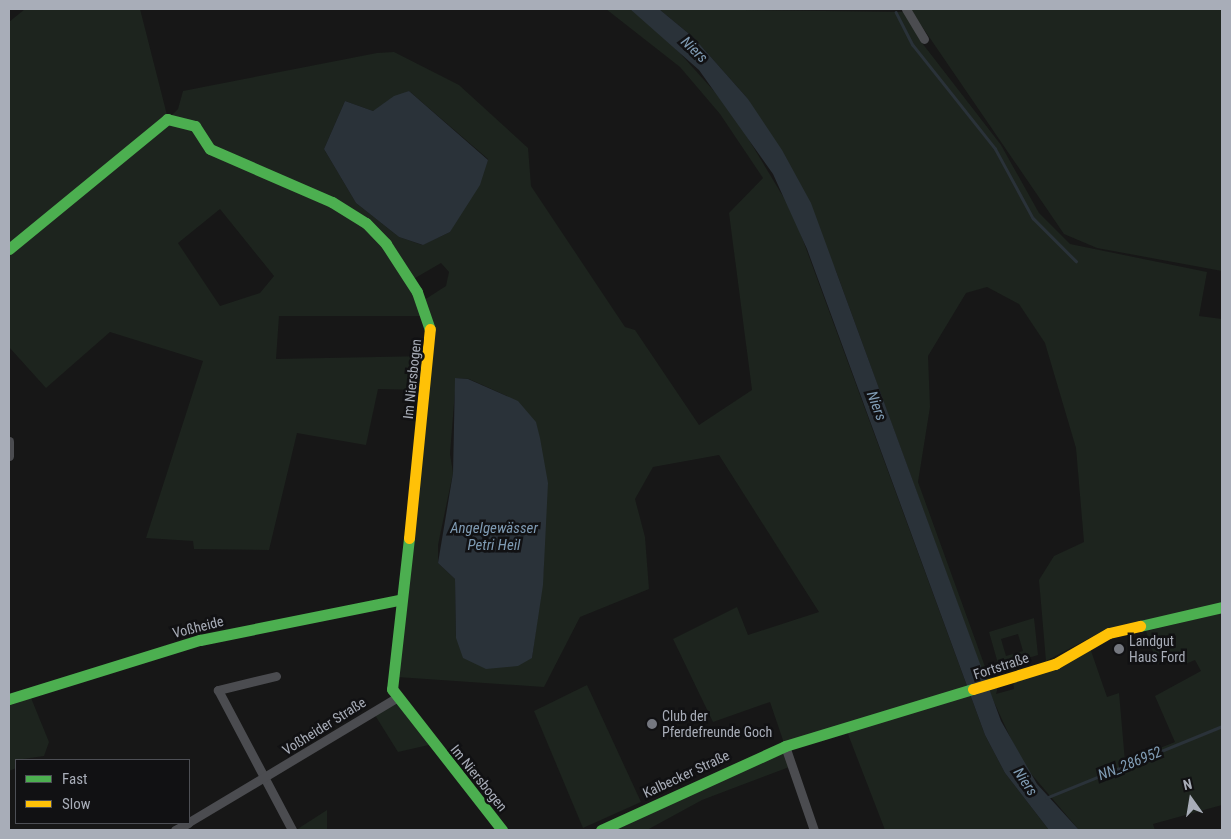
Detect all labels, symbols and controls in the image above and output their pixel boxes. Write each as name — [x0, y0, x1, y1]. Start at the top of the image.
water label: Niers — [677, 33, 711, 67]
street label: Im Niersbogen — [399, 338, 425, 420]
water label: Niers — [862, 389, 890, 423]
water label: Angelgewässer Petri Heil — [450, 519, 538, 554]
street label: Voßheide — [171, 613, 225, 641]
place label: Landgut Haus Ford — [1129, 633, 1185, 666]
marker: Landgut Haus Ford — [1113, 643, 1125, 655]
street label: Fortstraße — [971, 649, 1031, 683]
street label: Voßheider Straße — [279, 694, 369, 758]
place label: Club der Pferdefreunde Goch — [662, 708, 772, 740]
marker: Club der Pferdefreunde Goch — [646, 718, 658, 730]
street label: Im Niersbogen — [447, 741, 511, 815]
water label: NN_286952 — [1096, 743, 1164, 785]
street label: Kalbecker Straße — [640, 747, 732, 801]
legend — [15, 759, 190, 824]
water label: Niers — [1009, 764, 1041, 800]
text: Fast — [62, 770, 87, 788]
north arrow — [1166, 774, 1216, 824]
text: N — [1182, 776, 1194, 793]
text: Slow — [62, 795, 91, 813]

